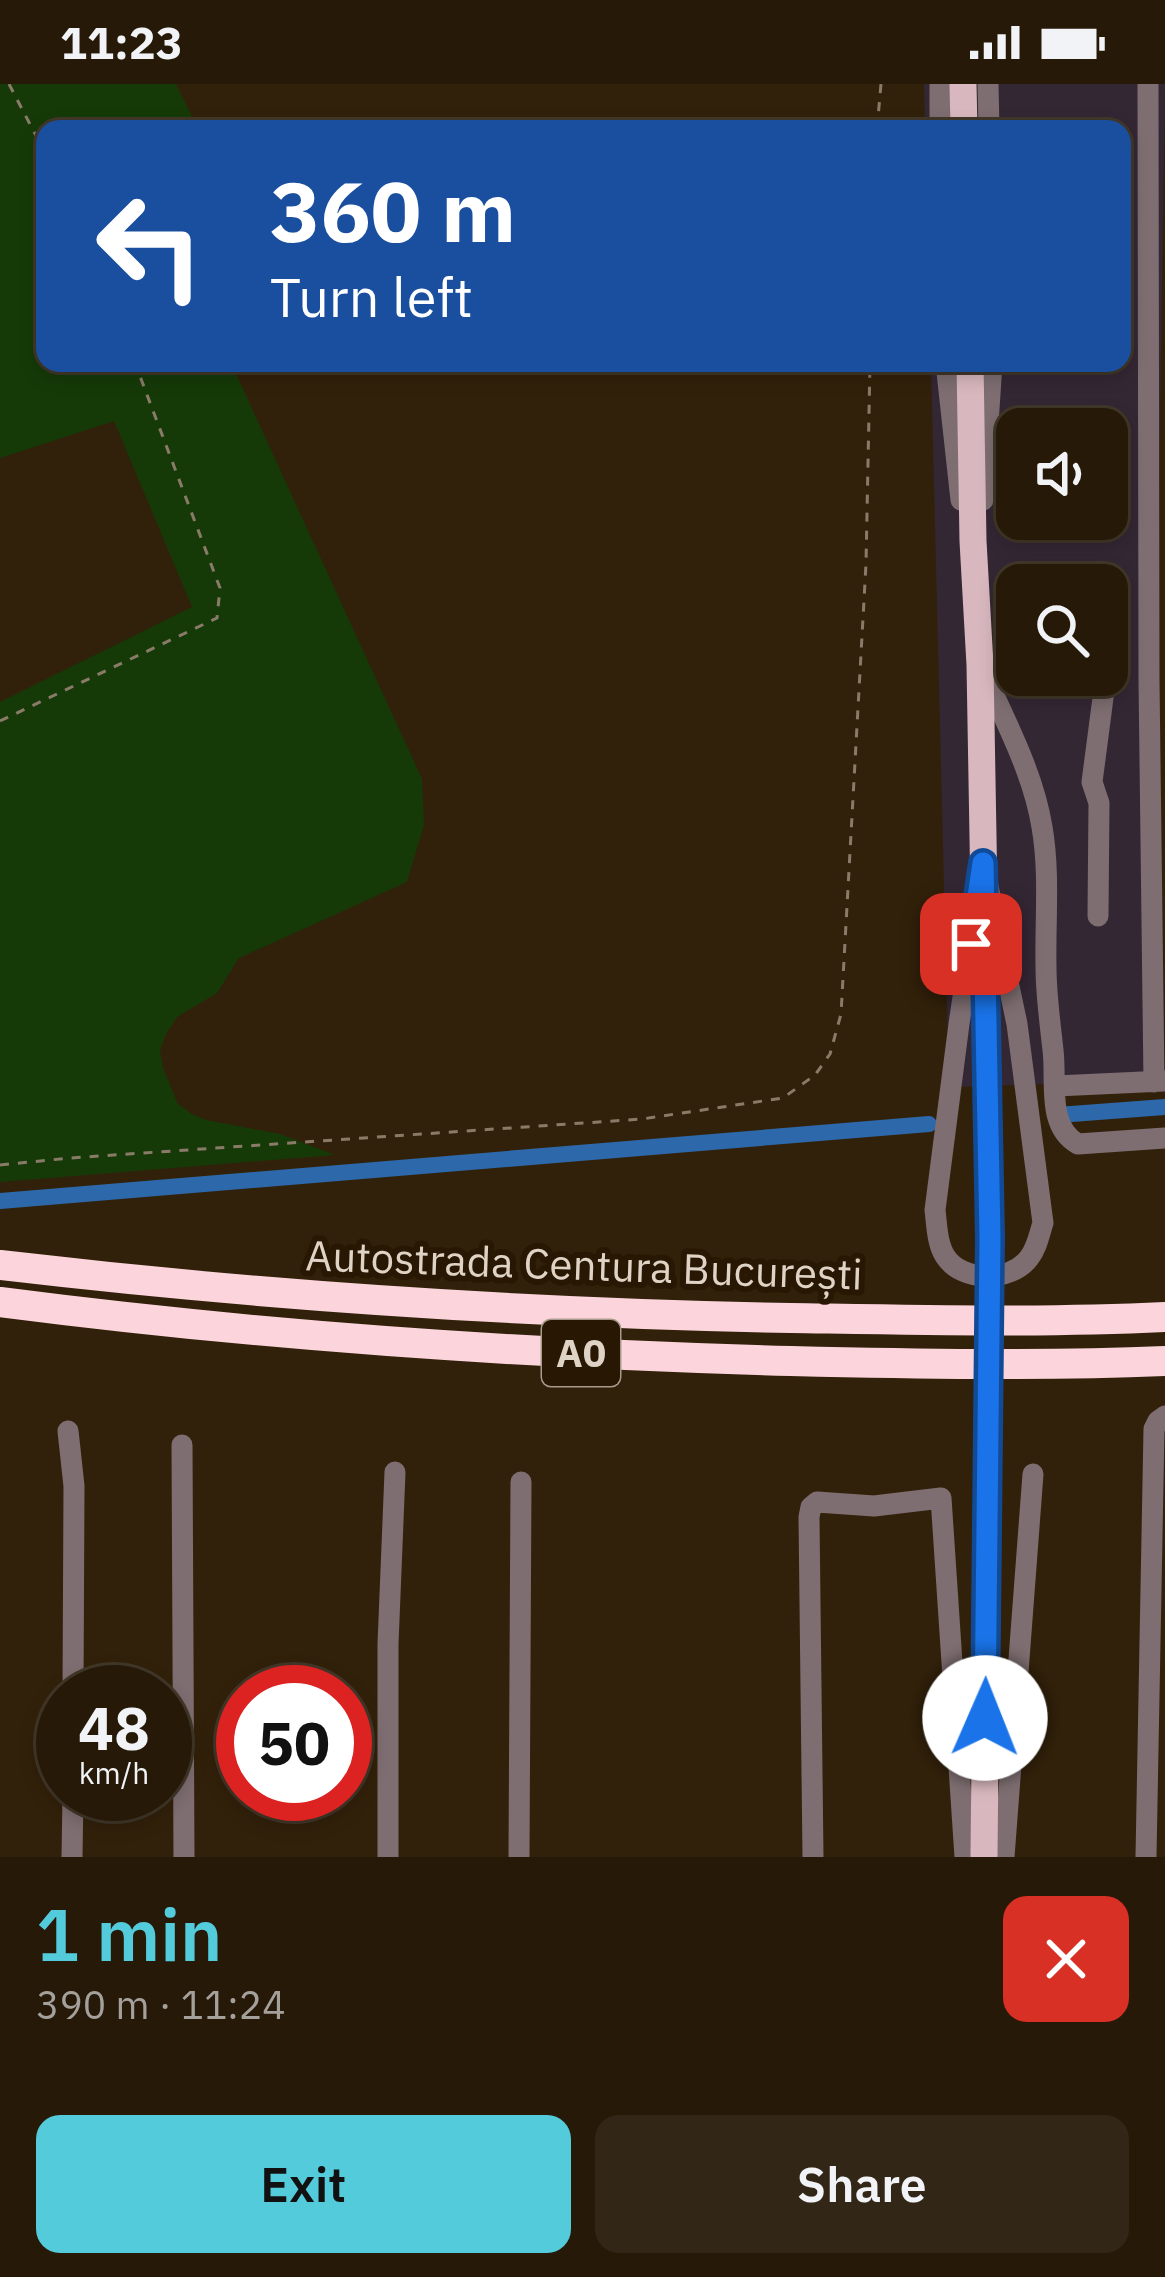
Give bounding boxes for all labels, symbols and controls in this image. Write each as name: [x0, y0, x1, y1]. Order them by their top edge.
text: 11:23: [60, 13, 183, 71]
text: 360 m: [270, 156, 516, 265]
icon: left: [72, 168, 228, 324]
text: Turn left: [270, 262, 473, 332]
map controls: [996, 408, 1128, 696]
button: sound: [996, 408, 1128, 540]
button: search: [996, 564, 1128, 696]
pin: [920, 893, 1022, 995]
icon: arrive: [938, 911, 1004, 977]
street label: Autostrada Centura București: [305, 1227, 863, 1302]
road number: A0: [542, 1320, 620, 1386]
position arrow: [922, 1655, 1048, 1781]
speed limit sign: 50: [216, 1665, 372, 1821]
text: 48: [78, 1688, 150, 1767]
text: km/h: [79, 1753, 149, 1792]
text: 1 min: [36, 1887, 222, 1981]
button: close: [1003, 1896, 1129, 2022]
text: 390 m · 11:24: [36, 1979, 286, 2030]
button: Exit: [36, 2115, 571, 2253]
button: Share: [595, 2115, 1129, 2253]

